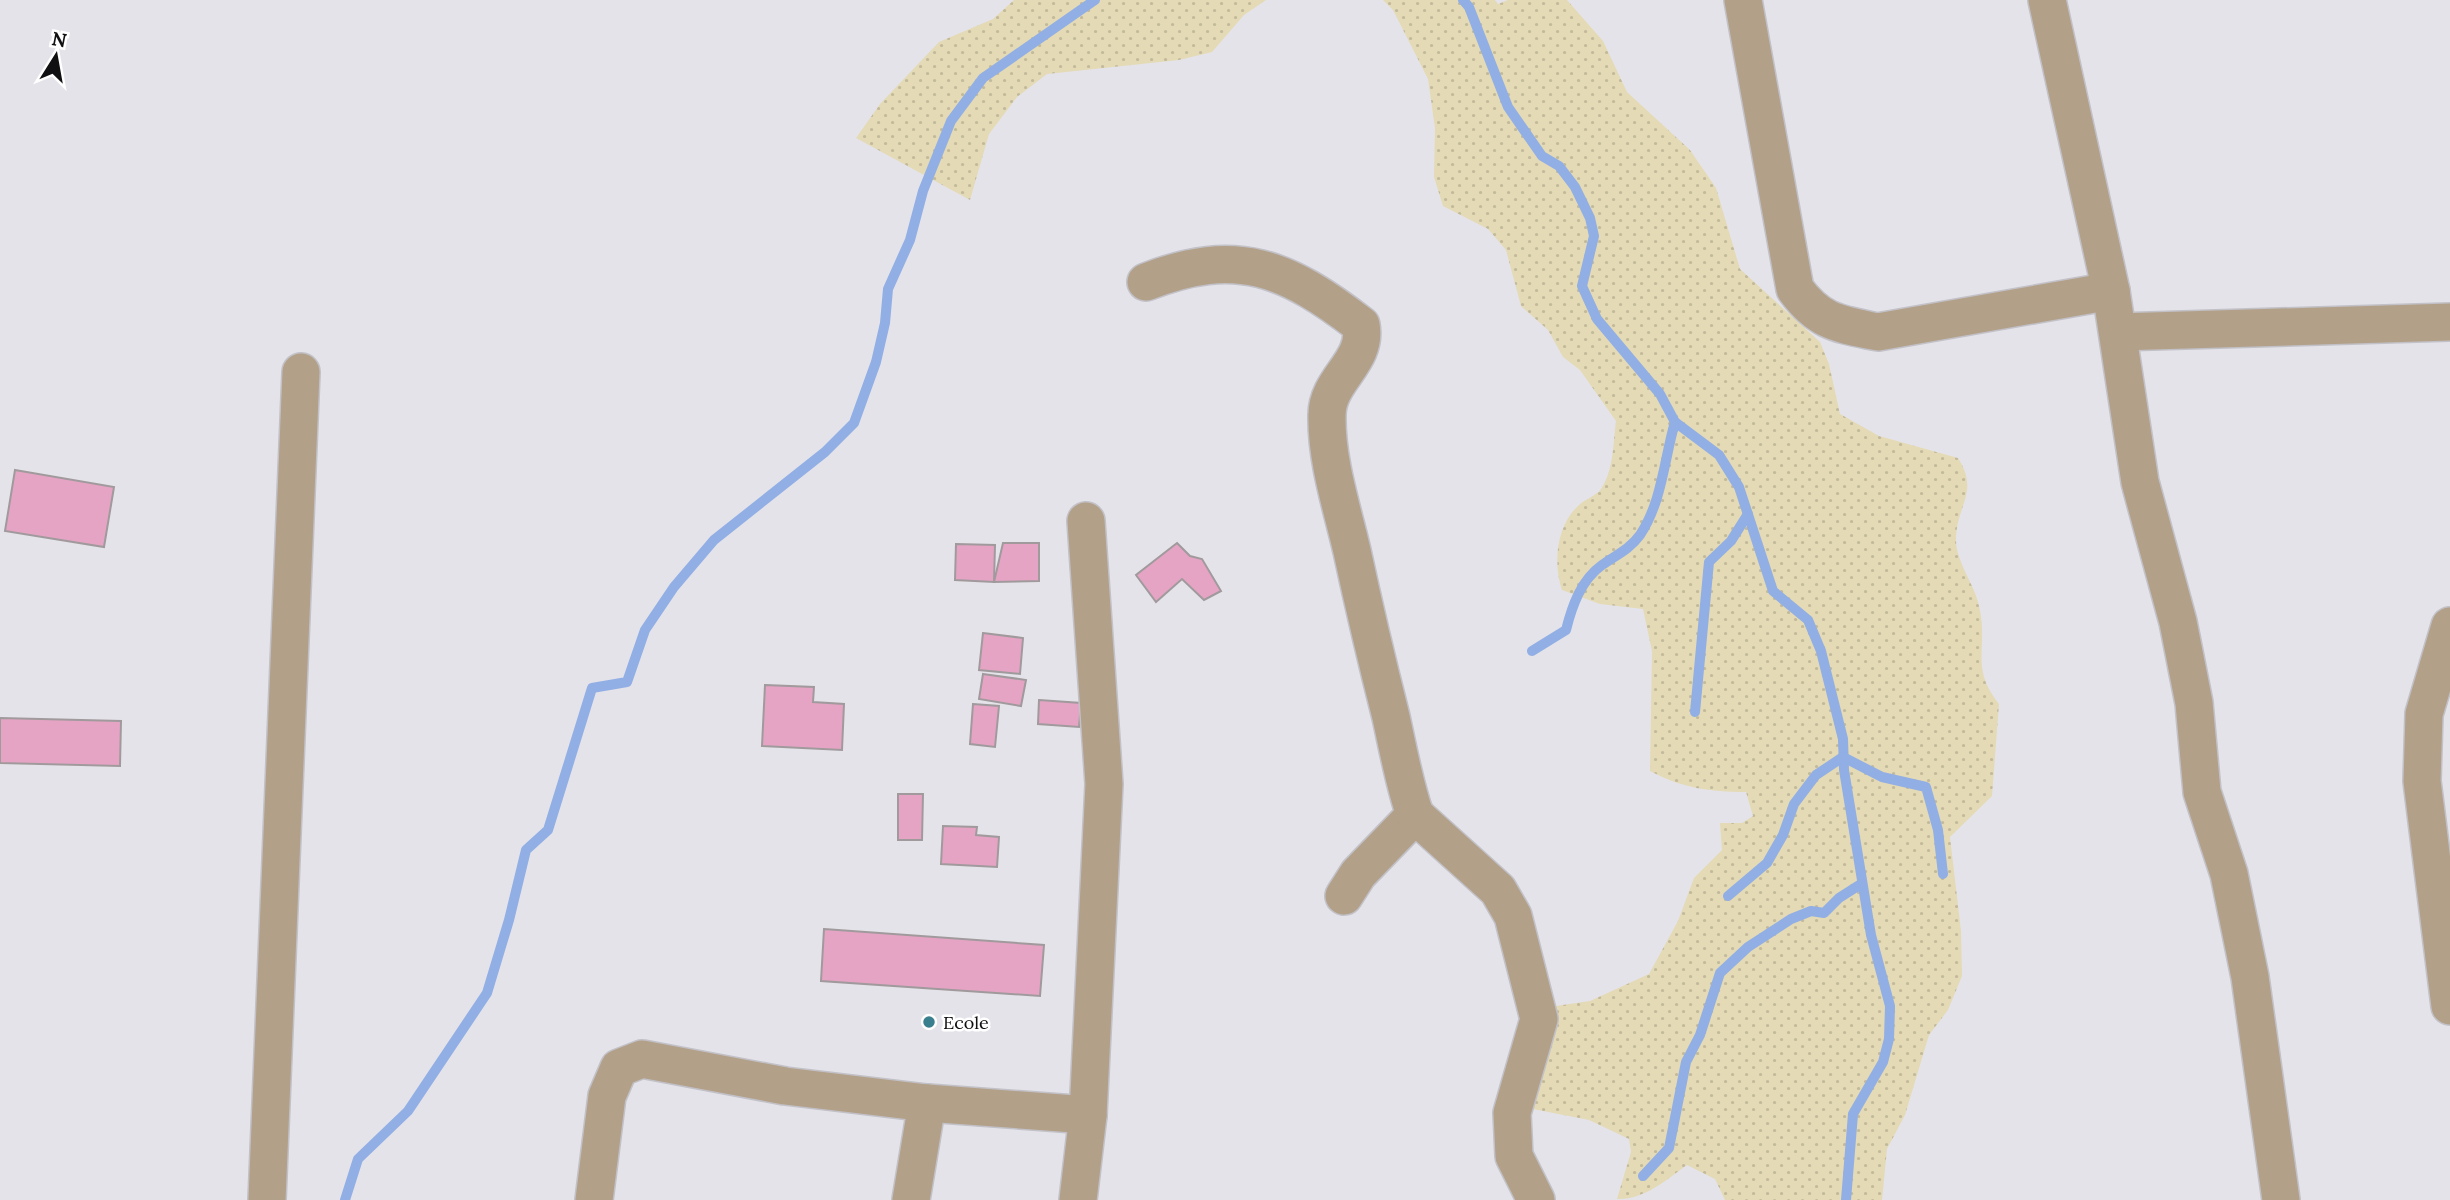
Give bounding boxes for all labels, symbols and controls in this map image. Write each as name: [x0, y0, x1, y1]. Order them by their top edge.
north arrow: [21, 21, 91, 91]
text: N: [50, 26, 69, 53]
place label: Ecole: [943, 1011, 989, 1034]
marker: Ecole: [921, 1014, 937, 1030]

